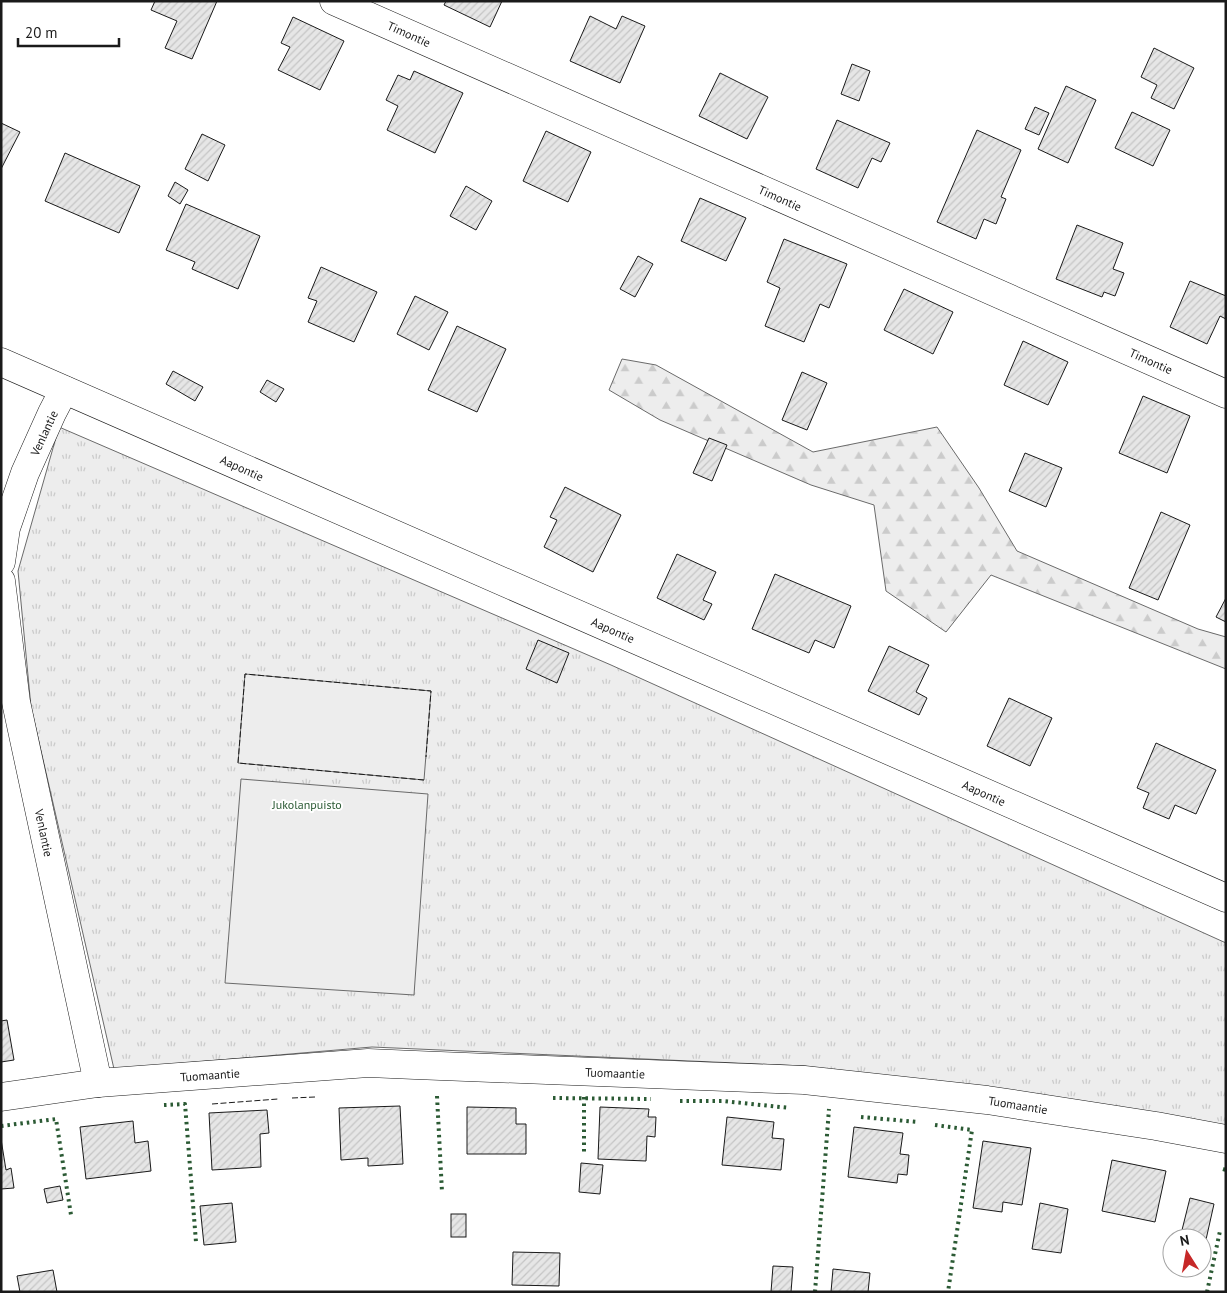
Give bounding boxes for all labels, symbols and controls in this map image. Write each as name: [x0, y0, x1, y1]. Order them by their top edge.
scale bar: [18, 15, 119, 47]
street label: Timontie: [385, 18, 433, 50]
text: 20 m: [25, 23, 58, 42]
street label: Timontie: [756, 182, 804, 214]
street label: Timontie: [1127, 345, 1175, 377]
street label: Venlantie: [27, 408, 61, 459]
street label: Aapontie: [218, 452, 266, 484]
street label: Aapontie: [589, 614, 637, 646]
street label: Aapontie: [960, 777, 1008, 809]
park label: Jukolanpuisto: [271, 797, 342, 812]
street label: Venlantie: [31, 807, 56, 858]
street label: Tuomaantie: [585, 1064, 645, 1082]
street label: Tuomaantie: [180, 1065, 240, 1085]
street label: Tuomaantie: [987, 1093, 1049, 1117]
north arrow: [1162, 1228, 1212, 1278]
text: N: [1178, 1231, 1191, 1250]

